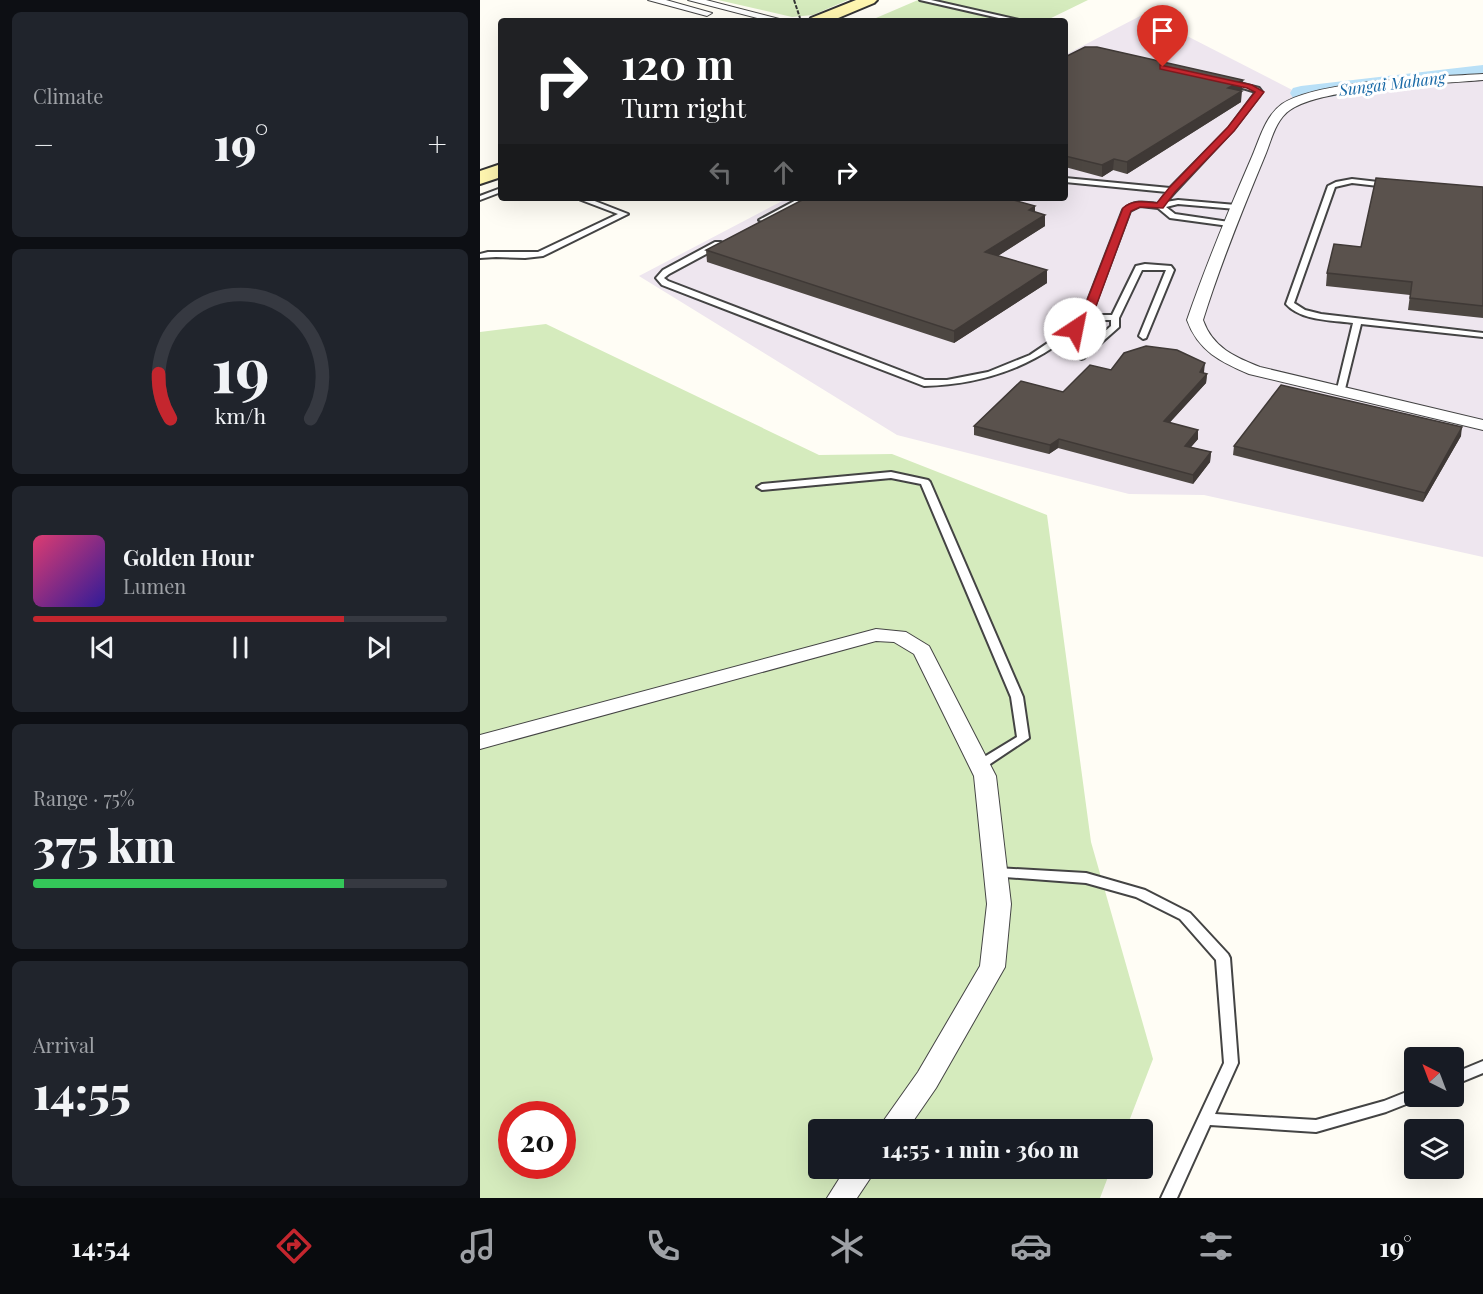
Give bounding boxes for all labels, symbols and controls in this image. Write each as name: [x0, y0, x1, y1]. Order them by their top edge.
pin: [1137, 5, 1188, 67]
icon: arrive: [1146, 14, 1179, 47]
text: 120 m: [621, 35, 734, 91]
icon: right: [522, 42, 600, 120]
water label: Sungai Mahang: [1337, 66, 1448, 100]
text: Climate: [33, 82, 103, 109]
text: Turn right: [621, 89, 746, 125]
text: 19°: [214, 112, 268, 172]
text: −: [33, 121, 54, 165]
text: +: [428, 121, 447, 165]
icon: left: [704, 156, 737, 189]
icon: ahead: [767, 156, 800, 189]
icon: right: [830, 156, 863, 189]
position arrow: [1043, 297, 1107, 361]
text: 19: [211, 325, 269, 409]
text: km/h: [214, 401, 266, 429]
text: Golden Hour: [123, 542, 254, 572]
text: Lumen: [123, 572, 186, 599]
icon: previous: [86, 631, 119, 664]
icon: pause: [224, 631, 257, 664]
icon: next: [362, 631, 395, 664]
text: Range · 75%: [33, 784, 135, 811]
text: 375 km: [33, 814, 175, 874]
text: Arrival: [33, 1031, 95, 1058]
north arrow: [1404, 1047, 1464, 1107]
map controls: [1404, 1047, 1464, 1179]
text: 14:55: [33, 1061, 131, 1121]
speed limit sign: 20: [498, 1101, 576, 1179]
button: layers: [1404, 1119, 1464, 1179]
text: 14:55 · 1 min · 360 m: [882, 1134, 1079, 1164]
icon: directions: [273, 1225, 315, 1267]
icon: music: [457, 1225, 499, 1267]
icon: phone: [642, 1225, 684, 1267]
icon: climate: [826, 1225, 868, 1267]
icon: car: [1010, 1225, 1052, 1267]
icon: filters: [1195, 1225, 1237, 1267]
text: 14:54: [71, 1228, 130, 1264]
text: 19°: [1379, 1228, 1412, 1264]

